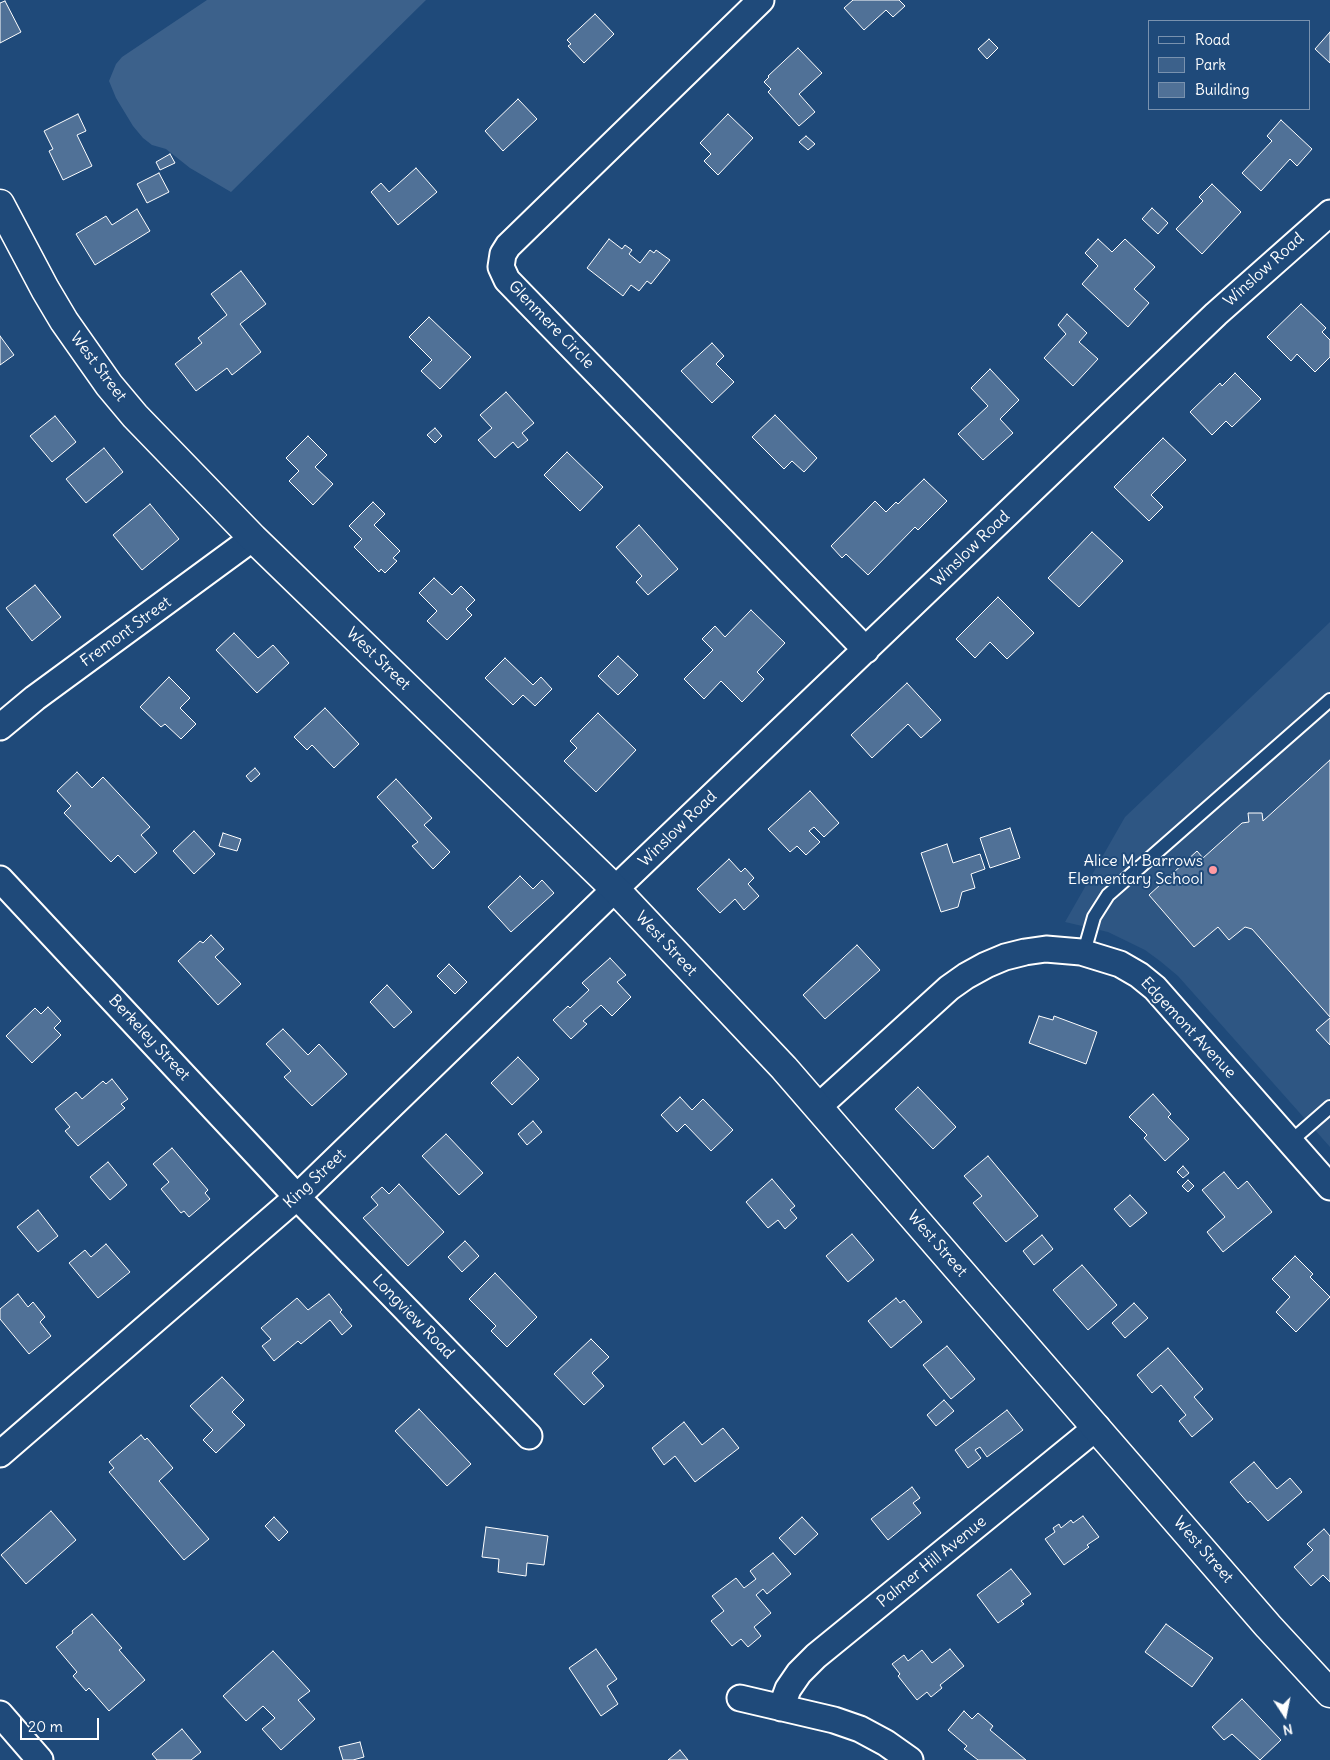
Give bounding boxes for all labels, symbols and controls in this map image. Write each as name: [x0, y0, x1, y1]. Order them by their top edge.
legend: [1148, 20, 1310, 110]
text: Road: [1195, 30, 1230, 49]
text: Park: [1195, 55, 1226, 74]
text: Building: [1195, 80, 1250, 99]
street label: Winslow Road: [1220, 229, 1308, 311]
street label: Glenmere Circle: [504, 277, 598, 373]
street label: West Street: [66, 329, 130, 405]
street label: Winslow Road: [928, 507, 1014, 591]
street label: Fremont Street: [77, 593, 175, 671]
street label: West Street: [342, 624, 414, 694]
street label: Winslow Road: [635, 787, 721, 871]
place label: Alice M. Barrows Elementary School: [1068, 851, 1203, 889]
marker: Alice M. Barrows Elementary School: [1207, 864, 1219, 876]
street label: West Street: [631, 908, 701, 980]
street label: Edgemont Avenue: [1136, 974, 1240, 1082]
street label: Berkeley Street: [104, 991, 194, 1085]
street label: King Street: [280, 1145, 350, 1213]
street label: West Street: [903, 1207, 971, 1281]
street label: Longview Road: [368, 1271, 458, 1363]
street label: Palmer Hill Avenue: [874, 1512, 990, 1612]
street label: West Street: [1169, 1513, 1237, 1587]
north arrow: [1260, 1690, 1310, 1740]
scale bar: [22, 1708, 101, 1740]
text: 20 m: [28, 1717, 63, 1736]
text: N: [1281, 1720, 1294, 1739]

